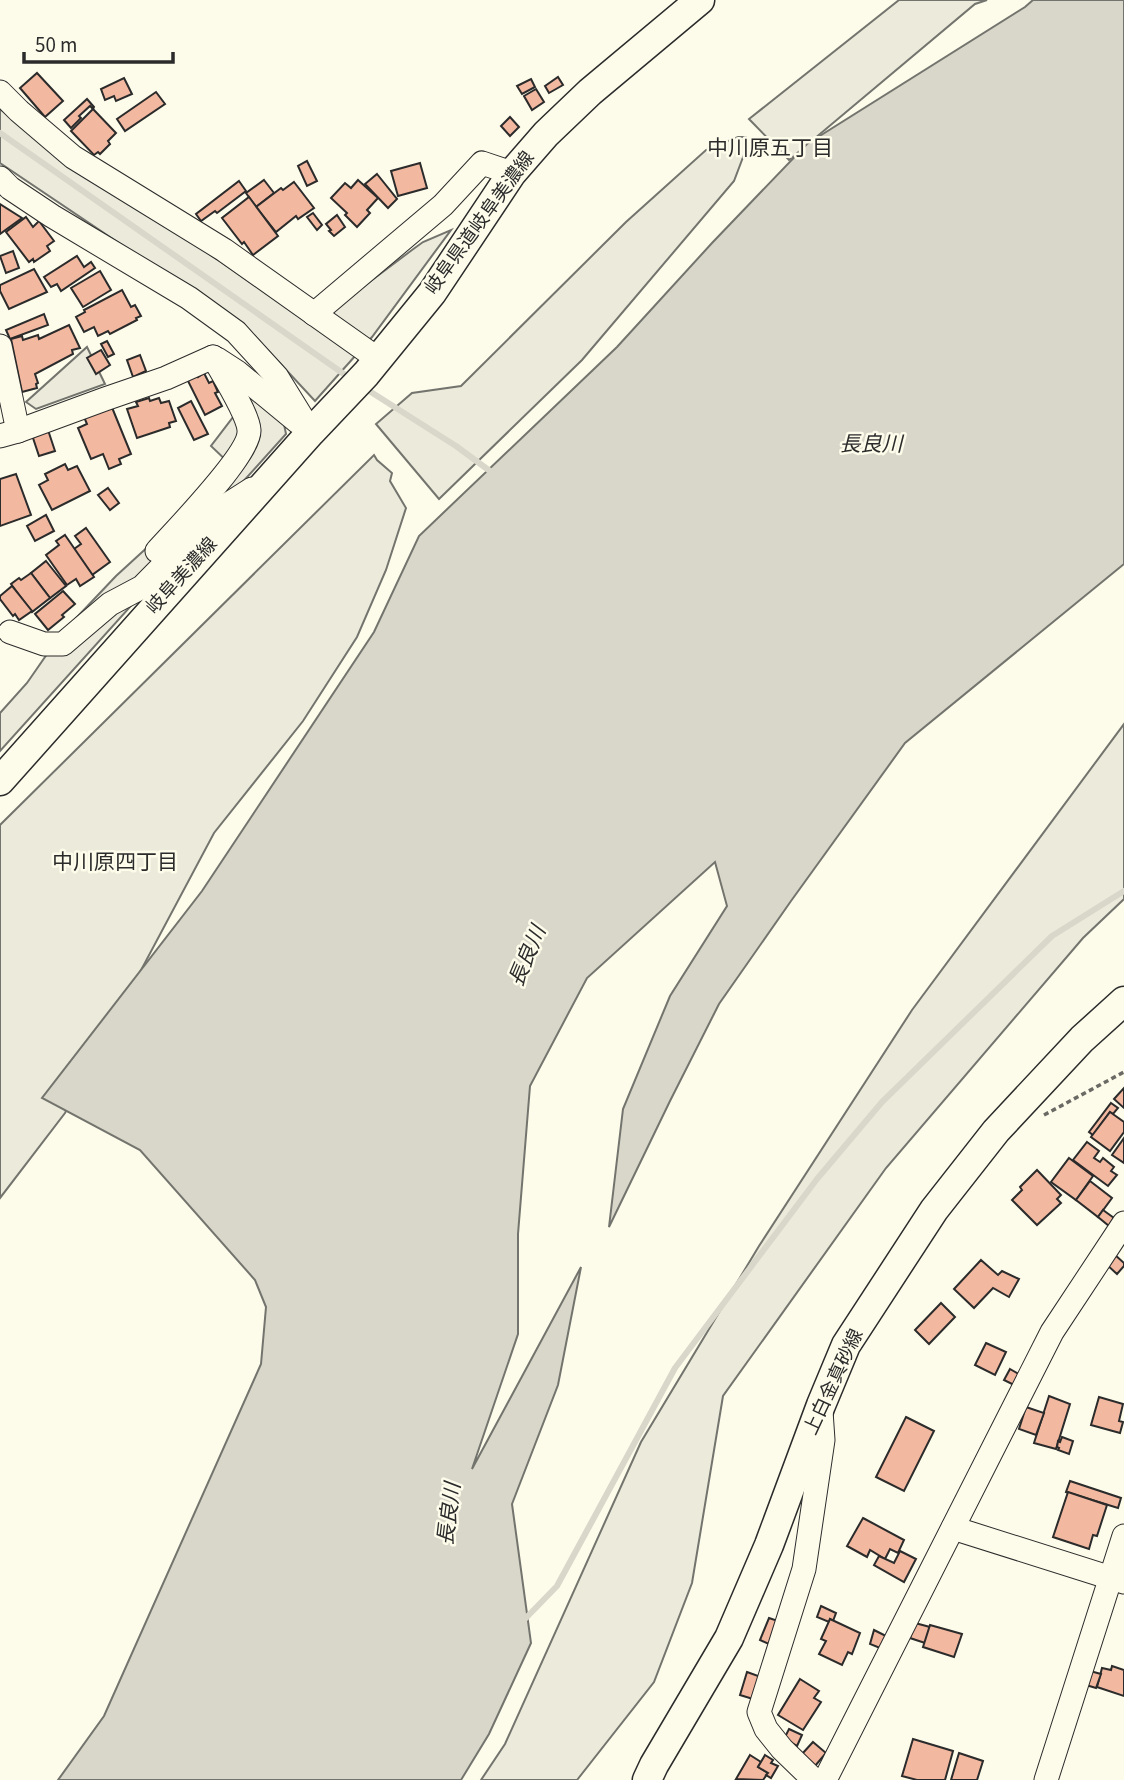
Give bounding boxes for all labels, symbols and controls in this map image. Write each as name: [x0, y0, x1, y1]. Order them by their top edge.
scale bar: [24, 21, 173, 65]
text: 50 m: [35, 30, 77, 60]
district label: 中川原五丁目: [707, 133, 833, 163]
street label: 岐阜県道岐阜美濃線: [419, 146, 541, 300]
water label: 長良川: [840, 429, 904, 459]
street label: 岐阜美濃線: [140, 532, 224, 620]
district label: 中川原四丁目: [52, 847, 178, 877]
water label: 長良川: [501, 919, 554, 991]
street label: 上白金真砂線: [798, 1325, 870, 1439]
water label: 長良川: [430, 1479, 468, 1547]

